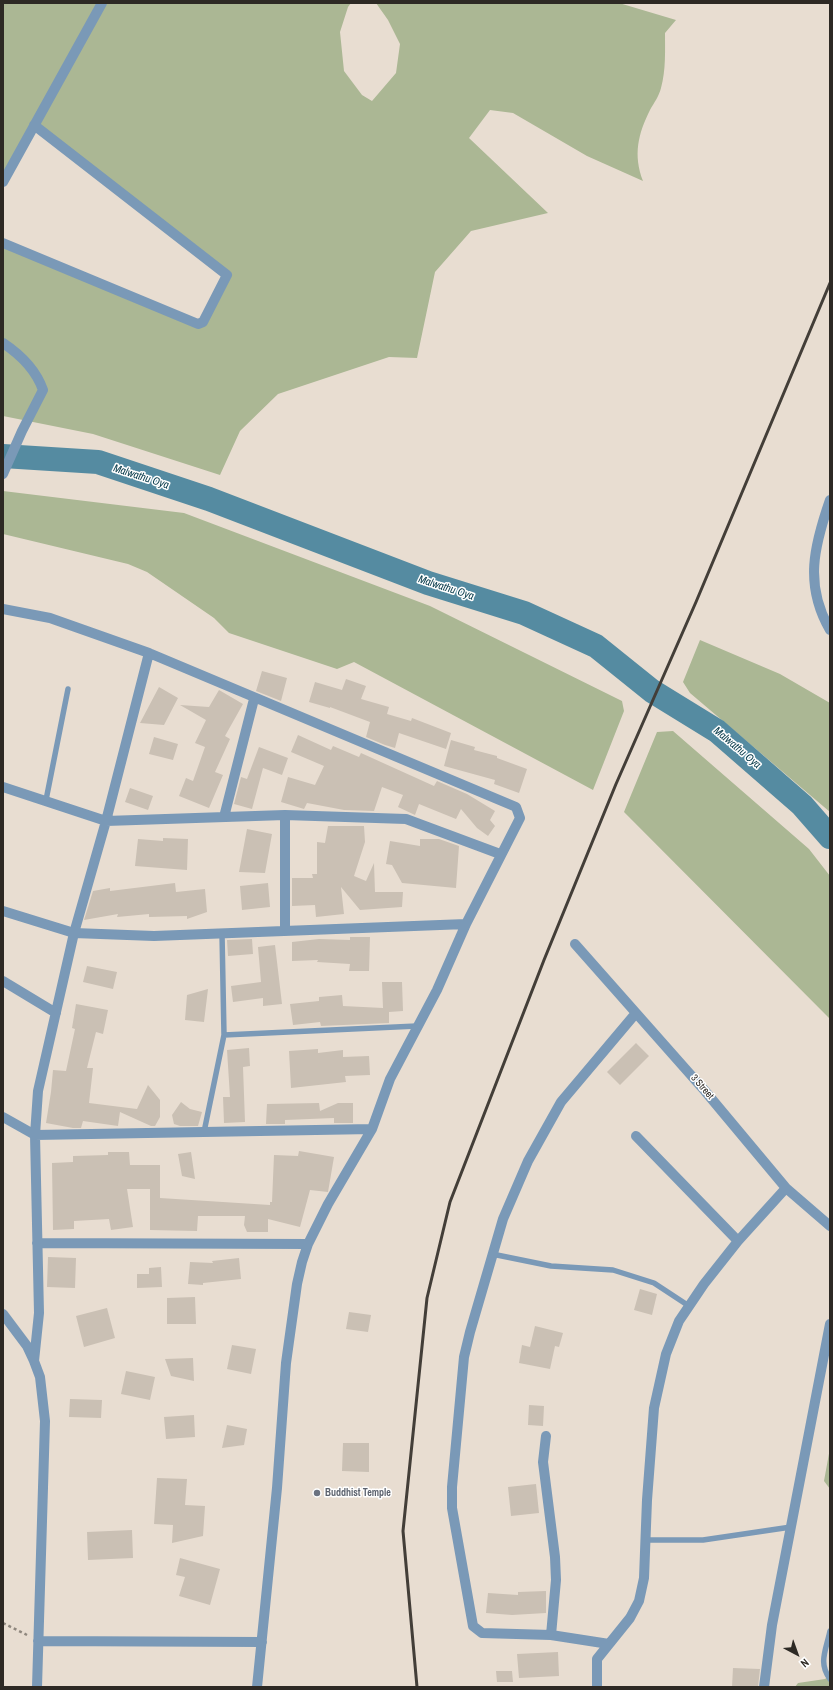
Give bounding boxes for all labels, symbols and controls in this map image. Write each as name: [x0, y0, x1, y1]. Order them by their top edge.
water label: Malwathu Oya: [112, 462, 170, 492]
water label: Malwathu Oya: [417, 573, 475, 603]
water label: Malwathu Oya: [711, 724, 763, 772]
street label: 3 Street: [688, 1072, 716, 1102]
place label: Buddhist Temple: [325, 1487, 391, 1499]
marker: Buddhist Temple: [312, 1488, 322, 1498]
north arrow: [777, 1634, 817, 1674]
text: N: [798, 1656, 812, 1670]

